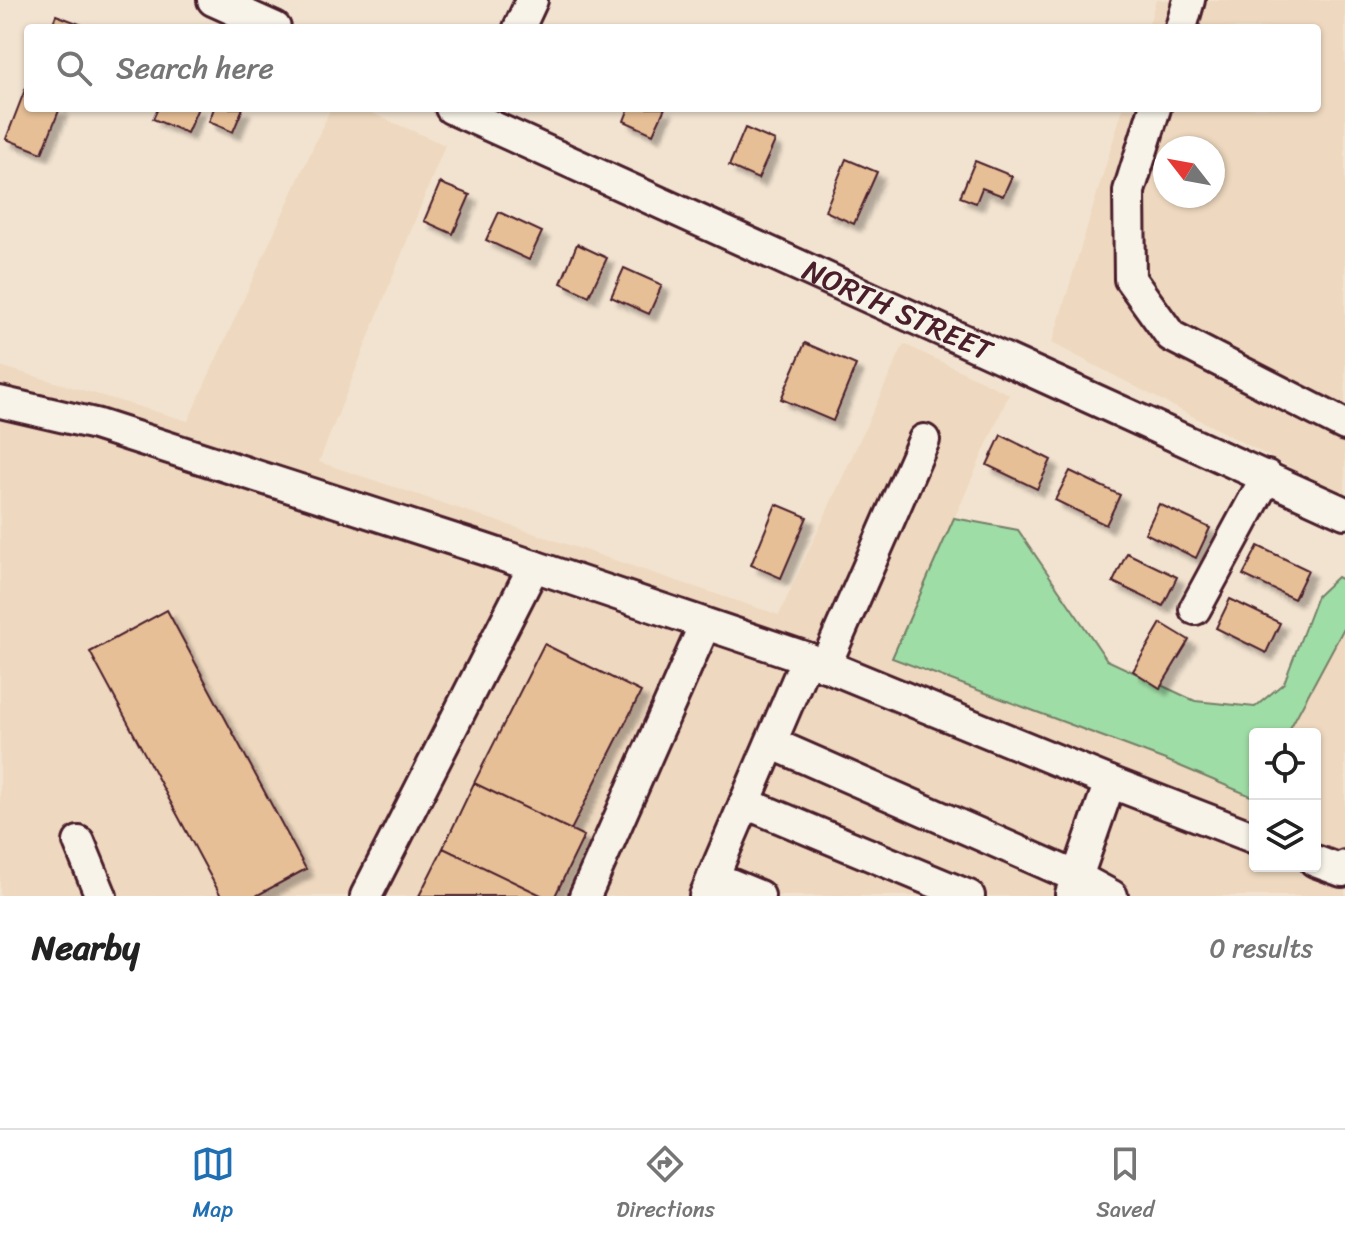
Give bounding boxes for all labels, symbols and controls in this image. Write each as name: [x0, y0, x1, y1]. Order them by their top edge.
search box: [24, 24, 1321, 112]
text: Search here: [116, 41, 274, 95]
icon: search: [52, 46, 96, 90]
north arrow: [1153, 136, 1225, 208]
street label: NORTH STREET: [793, 244, 1003, 378]
map controls: [1249, 728, 1321, 872]
button: locate: [1249, 728, 1321, 800]
button: layers: [1249, 800, 1321, 872]
text: Nearby: [32, 918, 140, 978]
text: 0 results: [1209, 925, 1313, 971]
tab: Map: [191, 1142, 235, 1229]
tab: Directions: [616, 1142, 715, 1229]
tab: Saved: [1096, 1142, 1154, 1229]

